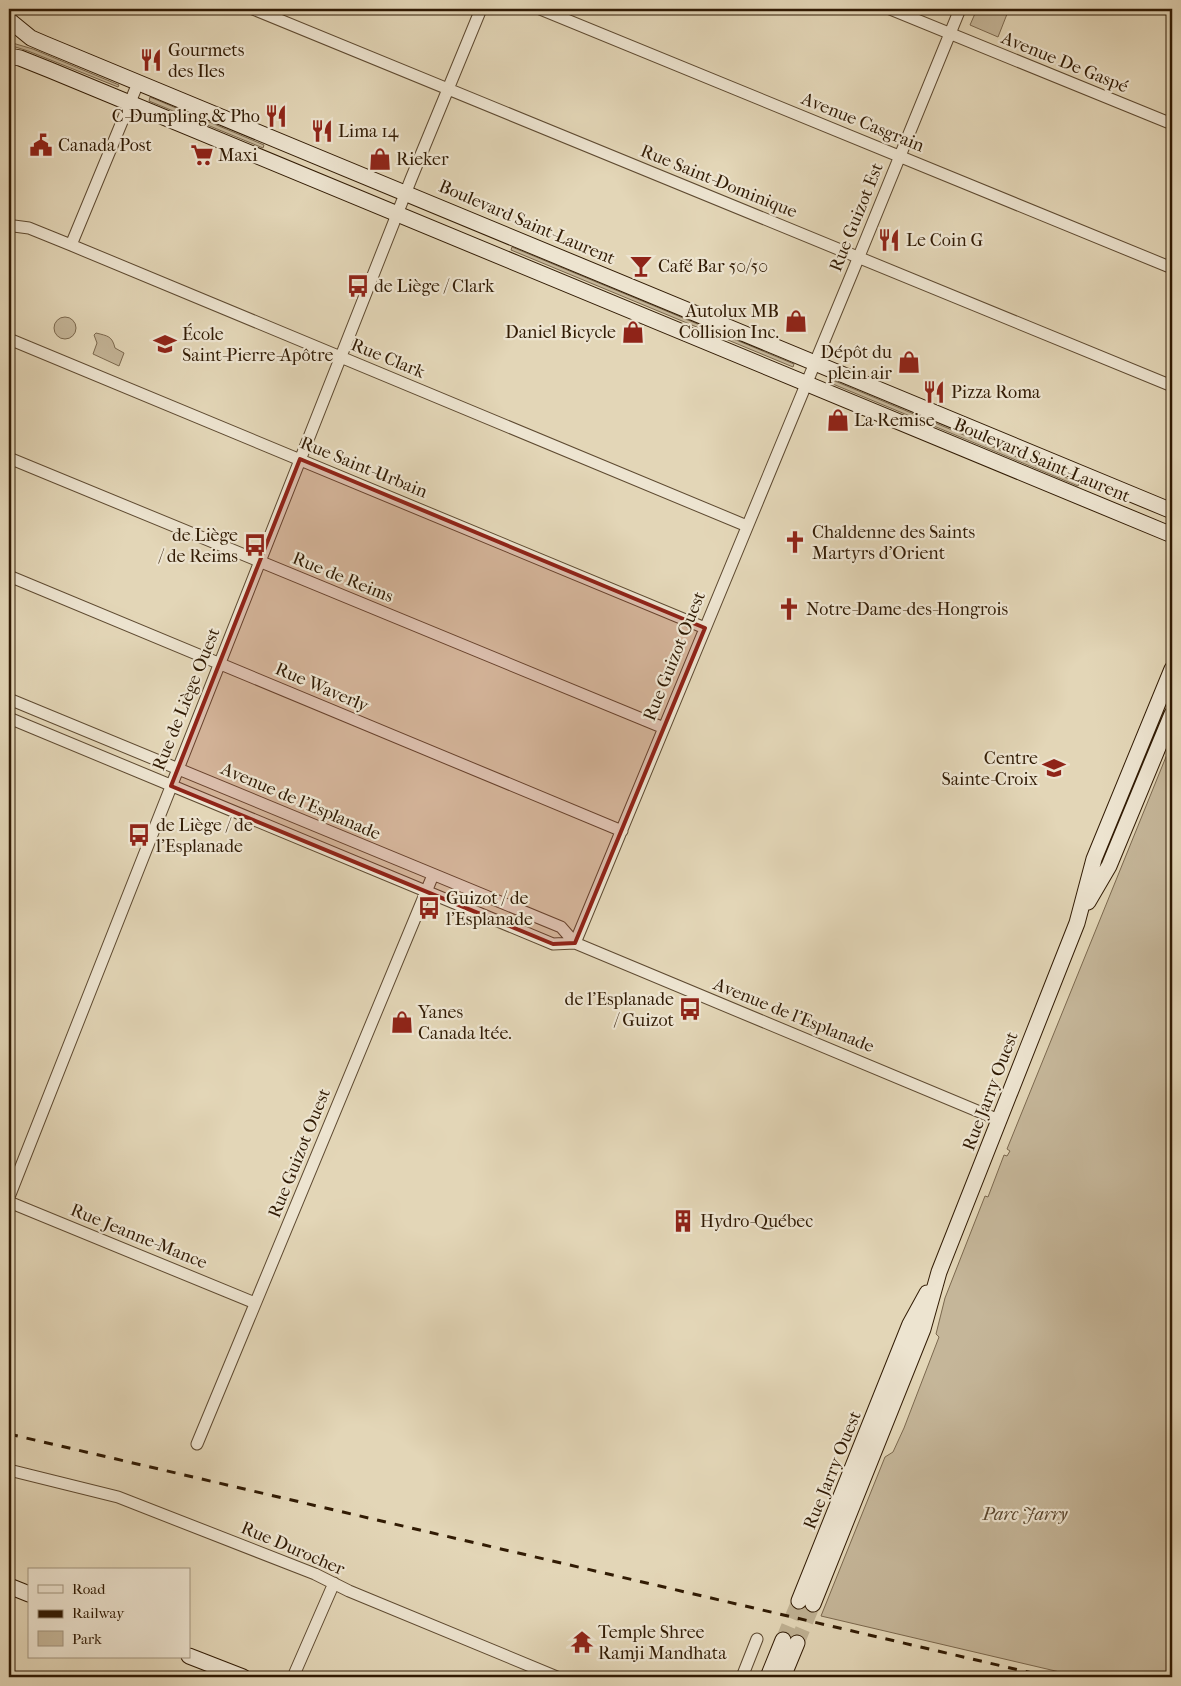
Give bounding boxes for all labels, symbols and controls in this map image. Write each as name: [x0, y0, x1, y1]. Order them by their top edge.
street label: Avenue De Gaspé: [997, 27, 1131, 97]
place label: Gourmets des Iles: [168, 40, 245, 82]
restaurant icon: Gourmets des Iles: [138, 47, 164, 73]
street label: Avenue Casgrain: [797, 88, 928, 157]
restaurant icon: C-Dumpling & Pho: [263, 103, 289, 129]
place label: C-Dumpling & Pho: [112, 106, 260, 127]
restaurant icon: Lima 14: [309, 118, 335, 144]
place label: Lima 14: [338, 121, 399, 142]
public building icon: Canada Post: [28, 132, 54, 158]
place label: Canada Post: [58, 135, 152, 156]
street label: Rue Saint-Dominique: [637, 140, 800, 223]
supermarket icon: Maxi: [189, 142, 215, 168]
place label: Maxi: [218, 145, 258, 166]
shop icon: Rieker: [367, 146, 393, 172]
place label: Rieker: [396, 149, 449, 170]
street label: Rue Guizot Est: [825, 159, 888, 275]
street label: Boulevard Saint-Laurent: [435, 176, 619, 269]
restaurant icon: Le Coin G: [876, 227, 902, 253]
place label: Le Coin G: [906, 230, 983, 251]
bar icon: Café Bar 50/50: [628, 253, 654, 279]
place label: Café Bar 50/50: [658, 256, 768, 277]
bus stop icon: de Liège / Clark: [345, 273, 371, 299]
place label: de Liège / Clark: [374, 276, 495, 297]
place label: Autolux MB Collision Inc.: [679, 301, 779, 343]
shop icon: Autolux MB Collision Inc.: [783, 308, 809, 334]
shop icon: Daniel Bicycle: [620, 319, 646, 345]
place label: Daniel Bicycle: [505, 322, 616, 343]
place label: École Saint-Pierre-Apôtre: [182, 323, 334, 366]
school or university icon: École Saint-Pierre-Apôtre: [152, 331, 178, 357]
street label: Rue Clark: [348, 334, 429, 383]
place label: Dépôt du plein air: [820, 342, 892, 384]
shop icon: Dépôt du plein air: [896, 349, 922, 375]
restaurant icon: Pizza Roma: [921, 379, 947, 405]
place label: Pizza Roma: [951, 382, 1041, 403]
shop icon: La Remise: [825, 407, 851, 433]
place label: La Remise: [854, 410, 935, 431]
street label: Boulevard Saint-Laurent: [950, 414, 1134, 507]
street label: Rue Saint-Urbain: [297, 432, 431, 503]
place label: Chaldenne des Saints Martyrs d'Orient: [812, 522, 976, 564]
place label: de Liège / de Reims: [158, 525, 238, 567]
church icon: Chaldenne des Saints Martyrs d'Orient: [782, 529, 808, 555]
bus stop icon: de Liège / de Reims: [242, 532, 268, 558]
street label: Rue de Reims: [289, 548, 397, 607]
street label: Rue Guizot Ouest: [639, 588, 710, 724]
church icon: Notre-Dame-des-Hongrois: [776, 596, 802, 622]
place label: Notre-Dame-des-Hongrois: [806, 599, 1009, 620]
street label: Rue de Liège Ouest: [148, 624, 225, 774]
street label: Rue Waverly: [272, 658, 373, 717]
place label: Centre Sainte-Croix: [941, 748, 1039, 790]
school or university icon: Centre Sainte-Croix: [1041, 755, 1067, 781]
street label: Avenue de l'Esplanade: [217, 758, 384, 845]
place label: de Liège / de l'Esplanade: [155, 815, 253, 857]
bus stop icon: de Liège / de l'Esplanade: [126, 822, 152, 848]
place label: Guizot / de l'Esplanade: [445, 888, 533, 930]
bus stop icon: Guizot / de l'Esplanade: [416, 895, 442, 921]
street label: Avenue de l'Esplanade: [710, 973, 877, 1057]
place label: de l'Esplanade / Guizot: [565, 989, 675, 1031]
bus stop icon: de l'Esplanade / Guizot: [677, 996, 703, 1022]
place label: Yanes Canada ltée.: [417, 1002, 512, 1044]
shop icon: Yanes Canada ltée.: [389, 1009, 415, 1035]
street label: Rue Jarry Ouest: [958, 1028, 1023, 1153]
street label: Rue Guizot Ouest: [264, 1085, 335, 1221]
street label: Rue Jeanne-Mance: [67, 1199, 210, 1274]
building icon: Hydro-Québec: [670, 1208, 696, 1234]
place label: Hydro-Québec: [700, 1211, 813, 1232]
street label: Rue Jarry Ouest: [799, 1408, 866, 1532]
park label: Parc Jarry: [982, 1504, 1068, 1525]
street label: Rue Durocher: [238, 1517, 348, 1580]
legend: [28, 1568, 190, 1658]
text: Road: [72, 1580, 106, 1598]
text: Railway: [72, 1604, 125, 1622]
place label: Temple Shree Ramji Mandhata: [598, 1622, 727, 1664]
temple icon: Temple Shree Ramji Mandhata: [569, 1629, 595, 1655]
text: Park: [72, 1630, 102, 1648]

